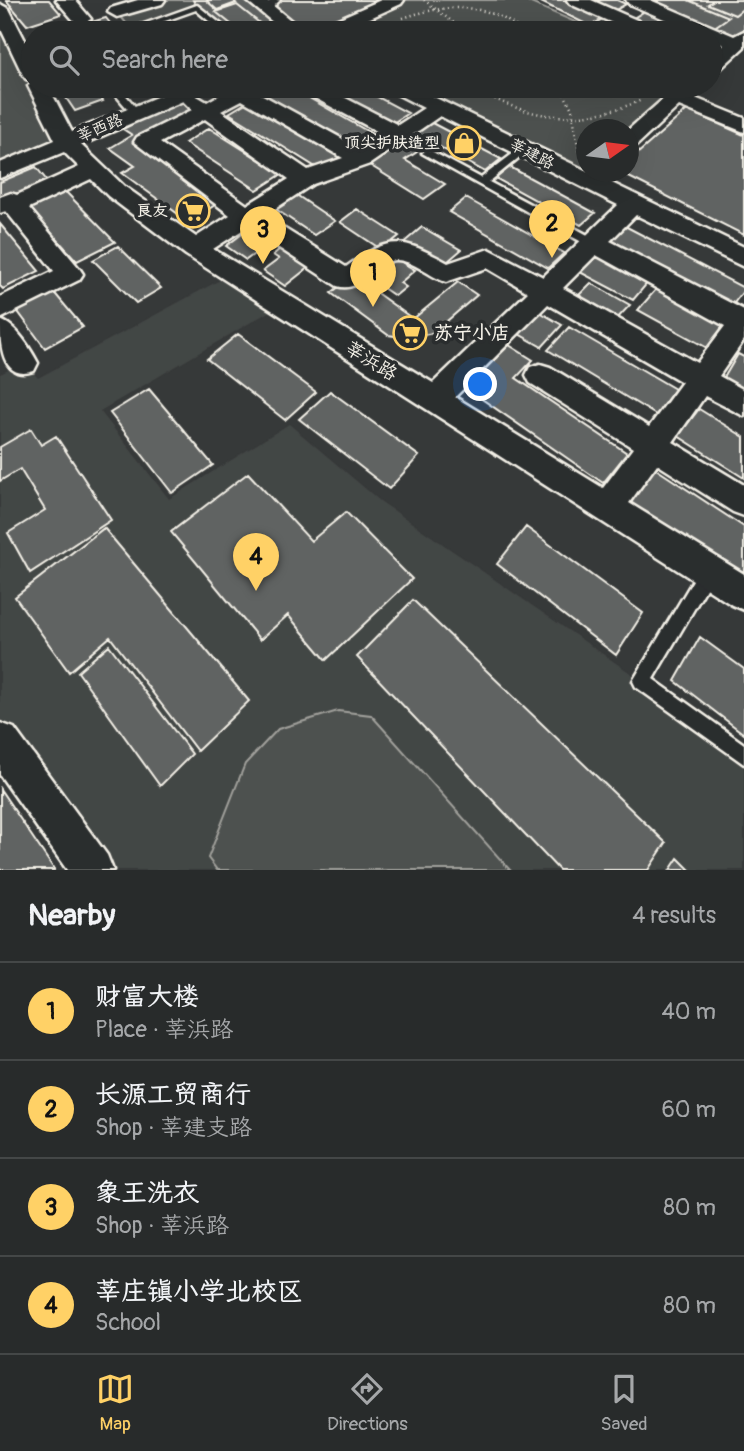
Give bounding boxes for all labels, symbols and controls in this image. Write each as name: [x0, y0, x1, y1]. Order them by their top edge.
search box: [21, 21, 723, 98]
icon: search: [45, 41, 83, 79]
text: Search here: [101, 44, 228, 76]
street label: 莘西路: [74, 109, 126, 147]
north arrow: [576, 119, 639, 182]
shop icon: 顶尖护肤造型: [445, 124, 483, 162]
place label: 顶尖护肤造型: [344, 133, 440, 153]
street label: 莘建路: [506, 134, 558, 174]
supermarket icon: 良友: [174, 192, 212, 230]
pin: 2: [529, 200, 575, 258]
place label: 良友: [136, 201, 168, 221]
pin: 3: [240, 206, 286, 264]
pin: 1: [350, 249, 396, 307]
supermarket icon: 苏宁小店: [391, 314, 429, 352]
place label: 苏宁小店: [434, 321, 510, 345]
street label: 莘浜路: [340, 336, 402, 386]
your location: [463, 367, 497, 401]
pin: 4: [233, 533, 279, 591]
text: Nearby: [28, 897, 115, 934]
text: 4 results: [632, 901, 716, 930]
text: 财富大楼: [95, 981, 199, 1013]
text: 1: [47, 997, 56, 1026]
text: 40 m: [662, 997, 716, 1026]
text: Place · 莘浜路: [95, 1015, 233, 1044]
text: 长源工贸商行: [95, 1079, 251, 1111]
text: 2: [45, 1095, 57, 1124]
text: 60 m: [661, 1095, 716, 1124]
text: Shop · 莘建支路: [95, 1113, 252, 1142]
text: 象王洗衣: [95, 1177, 199, 1209]
text: 3: [45, 1193, 57, 1222]
text: 80 m: [663, 1193, 716, 1222]
text: Shop · 莘浜路: [95, 1211, 229, 1240]
text: 莘庄镇小学北校区: [95, 1276, 303, 1308]
text: 4: [44, 1291, 58, 1320]
text: 80 m: [663, 1291, 716, 1320]
text: School: [95, 1308, 161, 1337]
tab: Map: [96, 1370, 134, 1436]
tab: Directions: [327, 1370, 408, 1436]
tab: Saved: [600, 1370, 648, 1436]

